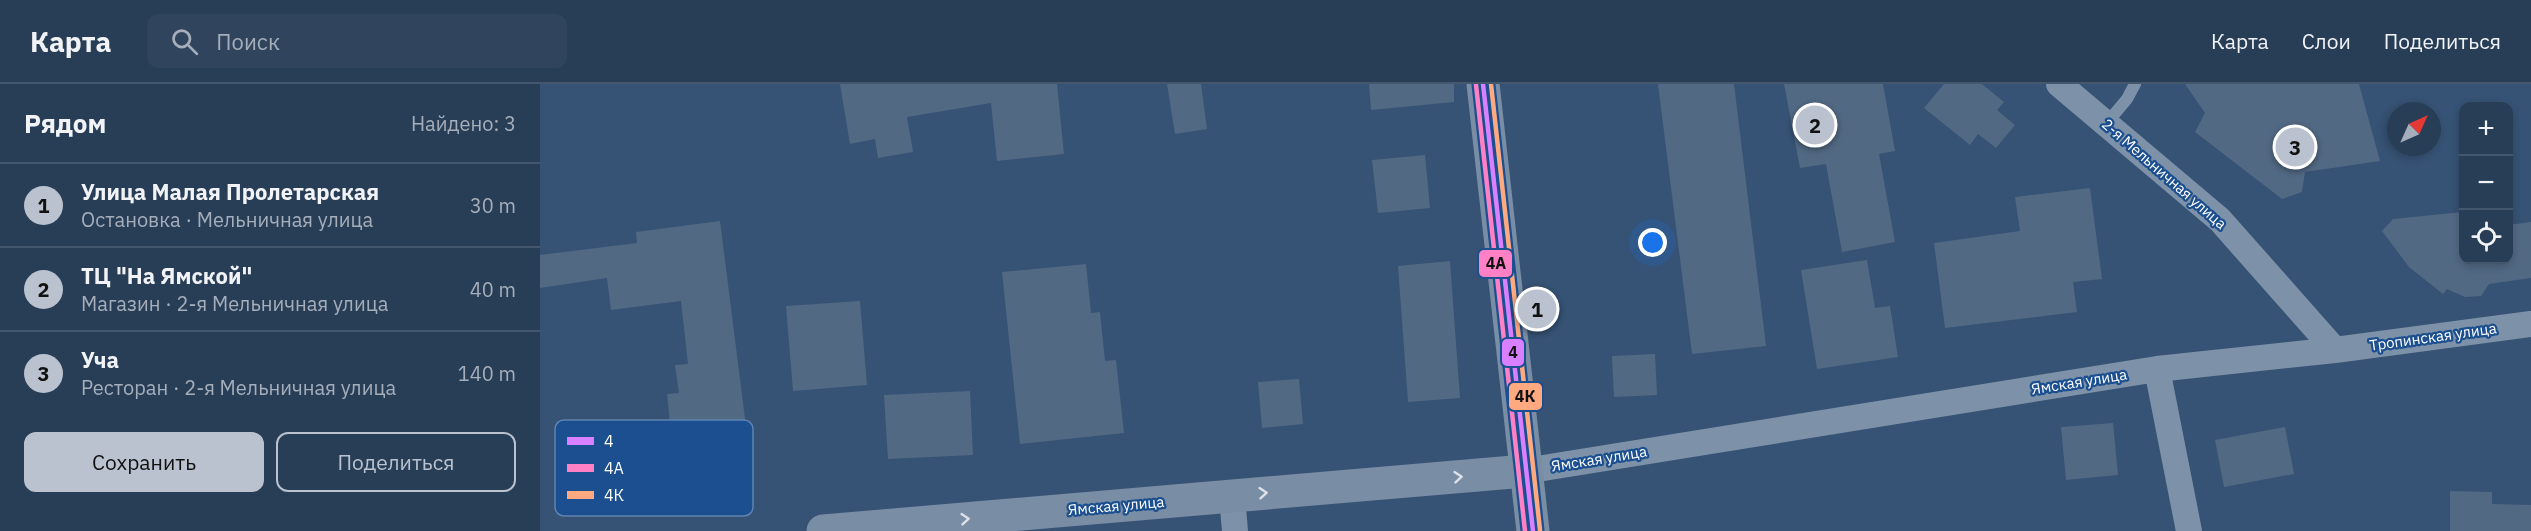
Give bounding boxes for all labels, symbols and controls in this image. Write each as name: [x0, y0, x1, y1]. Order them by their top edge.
search box: [147, 14, 567, 68]
text: Карта: [30, 23, 111, 60]
icon: search: [168, 25, 201, 58]
text: Поиск: [216, 27, 280, 56]
text: Карта: [2211, 27, 2269, 55]
text: Слои: [2302, 27, 2351, 55]
text: Поделиться: [2384, 27, 2501, 55]
pin: 2: [1796, 102, 1834, 147]
north arrow: [2387, 102, 2441, 156]
map controls: [2459, 102, 2513, 264]
button: +: [2459, 102, 2513, 156]
text: Рядом: [24, 106, 106, 140]
text: Найдено: 3: [411, 110, 516, 137]
street label: 2-я Мельничная улица: [2098, 114, 2231, 233]
pin: 3: [2276, 124, 2314, 170]
button: −: [2459, 156, 2513, 210]
text: Улица Малая Пролетарская: [81, 177, 379, 206]
text: 1: [38, 192, 50, 219]
text: 30 m: [470, 192, 516, 219]
text: Остановка · Мельничная улица: [81, 206, 373, 233]
button: locate: [2459, 210, 2513, 264]
your location: [1638, 228, 1667, 257]
line badge: 4А: [1478, 249, 1513, 278]
text: 4А: [1486, 253, 1506, 273]
text: ТЦ "На Ямской": [81, 261, 252, 290]
text: 2: [38, 276, 50, 303]
text: 40 m: [470, 276, 516, 303]
pin: 1: [1518, 286, 1556, 332]
text: Магазин · 2-я Мельничная улица: [81, 290, 388, 317]
street label: Тропинская улица: [2368, 318, 2498, 355]
line badge: 4: [1501, 338, 1525, 367]
text: 4: [1508, 342, 1518, 362]
text: Уча: [81, 345, 119, 374]
text: 3: [38, 360, 50, 387]
text: 140 m: [458, 360, 516, 387]
street label: Ямская улица: [2030, 365, 2128, 398]
text: Ресторан · 2-я Мельничная улица: [81, 374, 396, 401]
line badge: 4К: [1508, 382, 1543, 411]
text: 4К: [1515, 386, 1535, 406]
legend: [555, 420, 753, 516]
text: 4: [604, 431, 614, 451]
button: Сохранить: [24, 432, 264, 492]
button: Поделиться: [276, 432, 516, 492]
street label: Ямская улица: [1550, 442, 1648, 475]
text: 4А: [604, 458, 624, 478]
one-way arrow: [1453, 471, 1462, 484]
text: 4К: [604, 485, 624, 505]
one-way arrow: [1259, 487, 1268, 500]
street label: Ямская улица: [1067, 492, 1165, 519]
one-way arrow: [960, 513, 969, 526]

